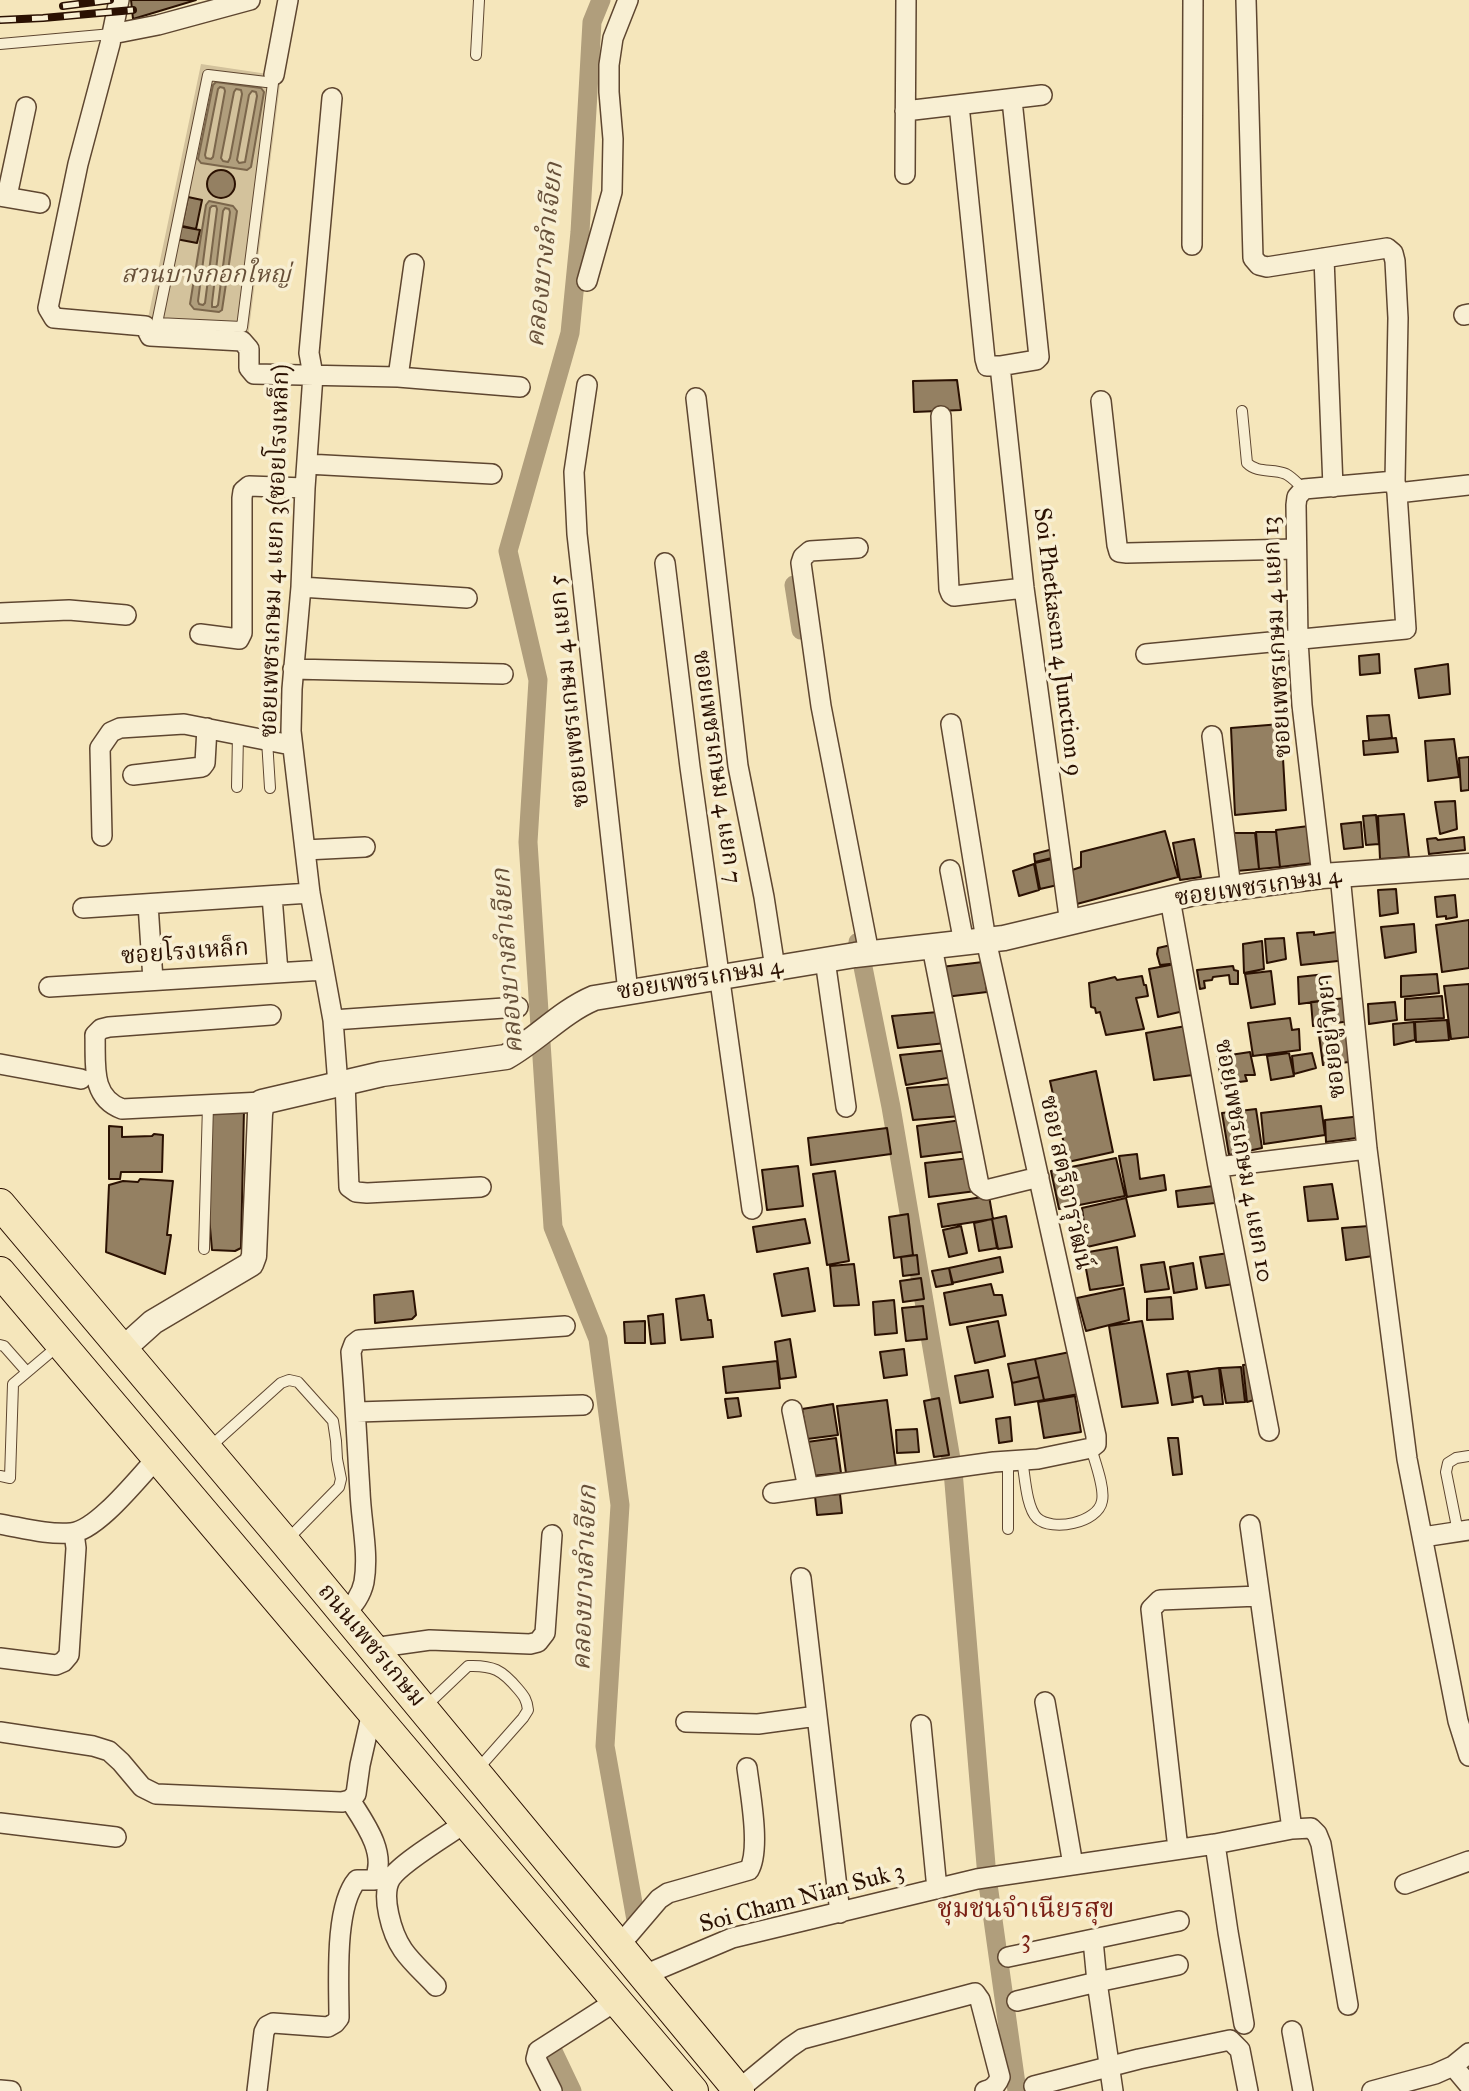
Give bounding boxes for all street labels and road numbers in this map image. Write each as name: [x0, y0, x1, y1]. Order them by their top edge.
street label: ซอยเพชรเกษม 4 แยก 3(ซอยโรงเหล็ก): [255, 364, 297, 738]
street label: Soi Phetkasem 4 Junction 9: [1026, 506, 1088, 778]
street label: ซอยเพชรเกษม 4 แยก 13: [1257, 515, 1299, 759]
street label: ซอยเพชรเกษม 4 แยก 5: [543, 573, 597, 809]
street label: ซอยเพชรเกษม 4 แยก 7: [685, 648, 747, 886]
street label: ซอยเพชรเกษม 4: [1173, 862, 1343, 914]
street label: ซอยโรงเหล็ก: [120, 934, 250, 972]
street label: ซอยเพชรเกษม 4: [615, 953, 785, 1007]
street label: ซอยอยู่วิทยา: [1311, 972, 1353, 1100]
street label: ซอยเพชรเกษม 4 แยก 10: [1207, 1037, 1279, 1285]
street label: ซอย สตรีจารุวัฒน์: [1032, 1093, 1098, 1273]
street label: ถนนเพชรเกษม: [311, 1578, 431, 1714]
street label: Soi Cham Nian Suk 3: [697, 1858, 907, 1940]

